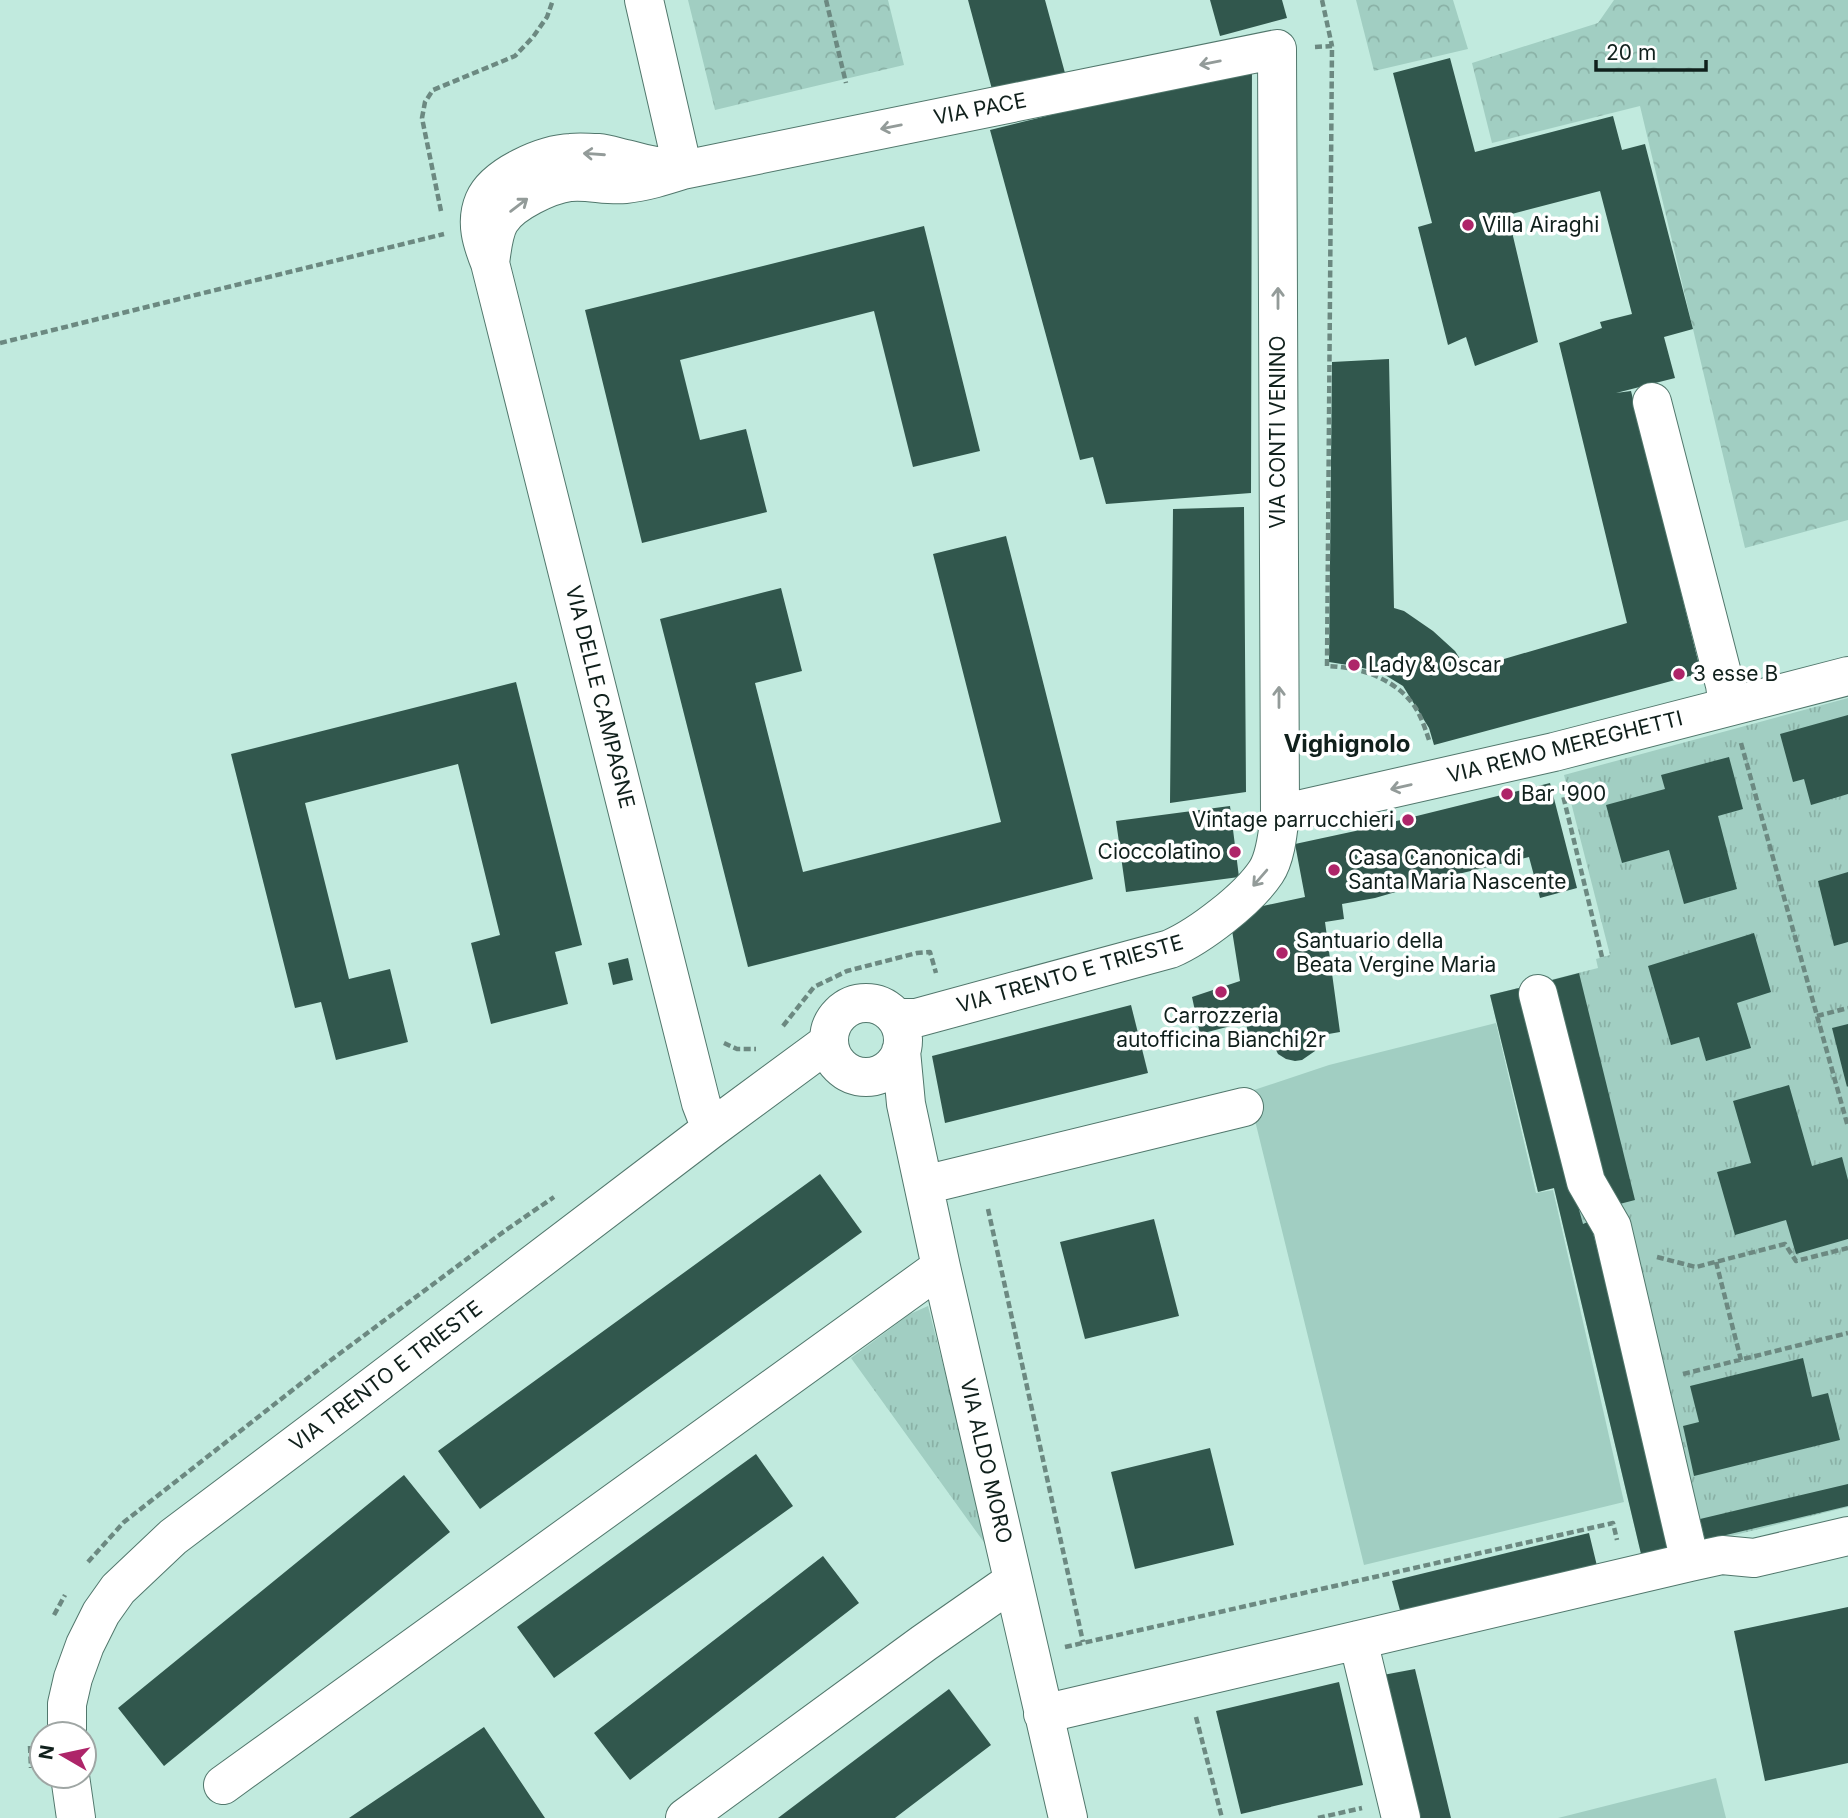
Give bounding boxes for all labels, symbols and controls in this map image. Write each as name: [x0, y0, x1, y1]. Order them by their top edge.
scale bar: [1596, 28, 1706, 72]
text: 20 m: [1606, 40, 1656, 65]
one-way arrow: [1199, 56, 1222, 70]
street label: VIA PACE: [931, 87, 1028, 130]
one-way arrow: [880, 121, 903, 135]
one-way arrow: [583, 147, 606, 160]
one-way arrow: [509, 198, 528, 213]
place label: Villa Airaghi: [1482, 212, 1599, 237]
marker: Villa Airaghi: [1460, 217, 1476, 233]
one-way arrow: [1271, 287, 1285, 310]
street label: VIA CONTI VENINO: [1265, 335, 1290, 529]
street label: VIA DELLE CAMPAGNE: [561, 583, 640, 811]
place label: Lady & Oscar: [1368, 652, 1501, 677]
marker: Lady & Oscar: [1346, 657, 1362, 673]
place label: 3 esse B: [1693, 661, 1778, 686]
marker: 3 esse B: [1671, 666, 1687, 682]
one-way arrow: [1272, 686, 1286, 709]
street label: VIA REMO MEREGHETTI: [1444, 705, 1685, 788]
district label: Vighignolo: [1283, 729, 1411, 758]
one-way arrow: [1390, 780, 1413, 794]
place label: Bar '900: [1521, 781, 1606, 806]
marker: Bar '900: [1499, 786, 1515, 802]
place label: Vintage parrucchieri: [1192, 807, 1394, 832]
marker: Vintage parrucchieri: [1400, 812, 1416, 828]
place label: Cioccolatino: [1098, 839, 1221, 864]
marker: Cioccolatino: [1227, 844, 1243, 860]
place label: Casa Canonica di Santa Maria Nascente: [1348, 845, 1566, 894]
marker: Casa Canonica di Santa Maria Nascente: [1326, 862, 1342, 878]
one-way arrow: [1252, 869, 1268, 887]
place label: Santuario della Beata Vergine Maria: [1296, 928, 1496, 977]
street label: VIA TRENTO E TRIESTE: [954, 929, 1186, 1018]
marker: Santuario della Beata Vergine Maria: [1274, 945, 1290, 961]
marker: Carrozzeria autofficina Bianchi 2r: [1213, 984, 1229, 1000]
place label: Carrozzeria autofficina Bianchi 2r: [1116, 1003, 1326, 1052]
street label: VIA TRENTO E TRIESTE: [285, 1295, 487, 1456]
street label: VIA ALDO MORO: [955, 1376, 1018, 1546]
north arrow: [28, 1720, 98, 1790]
text: N: [34, 1743, 59, 1761]

